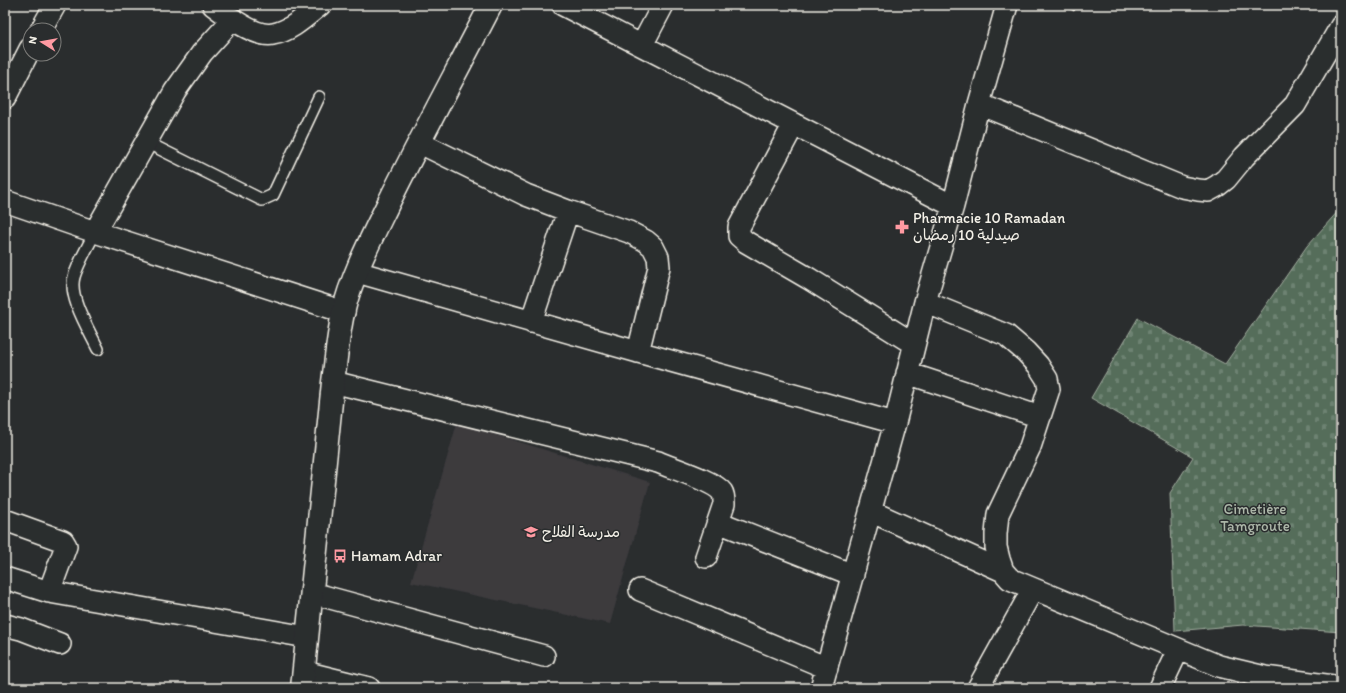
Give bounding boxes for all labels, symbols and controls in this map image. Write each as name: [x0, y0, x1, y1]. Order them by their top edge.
north arrow: [22, 22, 62, 62]
text: N: [26, 35, 40, 45]
place label: Pharmacie 10 Ramadan صيدلية 10 رمضان: [913, 209, 1066, 244]
pharmacy icon: Pharmacie 10 Ramadan صيدلية 10 رمضان: [894, 219, 910, 235]
park label: Cimetière Tamgroute: [1220, 500, 1290, 535]
place label: مدرسة الفلاح: [542, 523, 620, 542]
school or university icon: مدرسة الفلاح: [523, 524, 539, 540]
place label: Hamam Adrar: [351, 547, 442, 565]
bus stop icon: Hamam Adrar: [332, 548, 348, 564]

